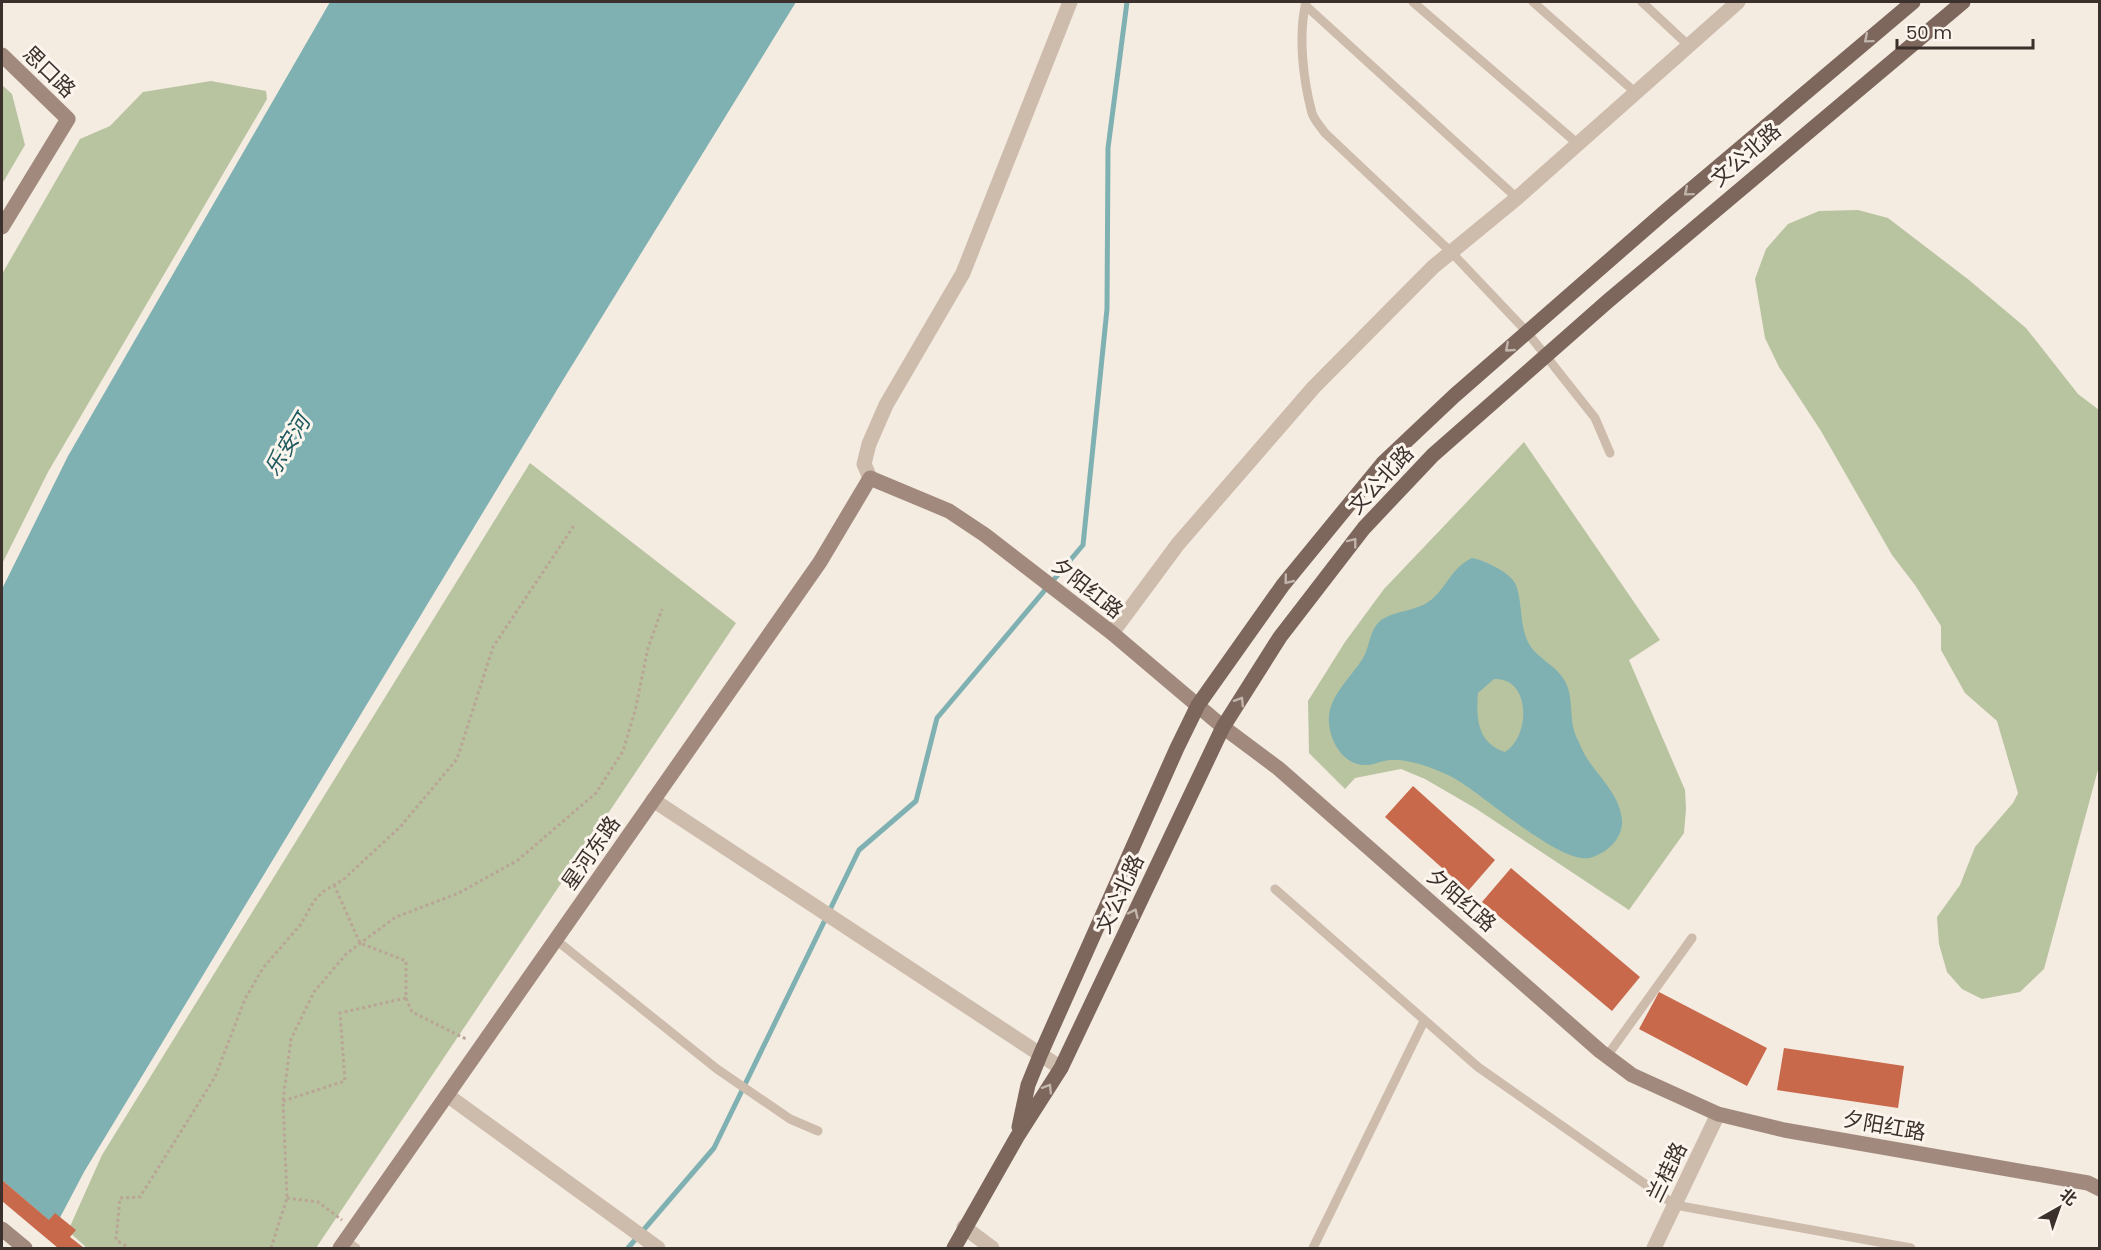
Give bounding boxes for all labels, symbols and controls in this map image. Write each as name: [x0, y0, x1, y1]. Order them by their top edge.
scale bar: [1897, 12, 2034, 50]
text: 50 m: [1906, 20, 1952, 45]
one-way arrow: [1864, 32, 1875, 43]
street label: 思口路: [17, 39, 82, 104]
street label: 文公北路: [1704, 116, 1787, 193]
one-way arrow: [1683, 185, 1694, 196]
one-way arrow: [1505, 341, 1516, 352]
water label: 乐安河: [257, 406, 320, 482]
street label: 文公北路: [1341, 439, 1420, 520]
one-way arrow: [1345, 538, 1356, 549]
street label: 夕阳红路: [1045, 550, 1129, 625]
one-way arrow: [1284, 573, 1295, 584]
one-way arrow: [1232, 697, 1244, 707]
street label: 星河东路: [555, 810, 627, 895]
street label: 文公北路: [1089, 850, 1150, 938]
street label: 夕阳红路: [1420, 861, 1503, 938]
one-way arrow: [1126, 908, 1138, 919]
one-way arrow: [1041, 1084, 1053, 1094]
street label: 夕阳红路: [1840, 1104, 1928, 1147]
street label: 兰桂路: [1640, 1137, 1693, 1206]
north arrow: [2029, 1178, 2089, 1238]
text: 北: [2055, 1183, 2082, 1211]

